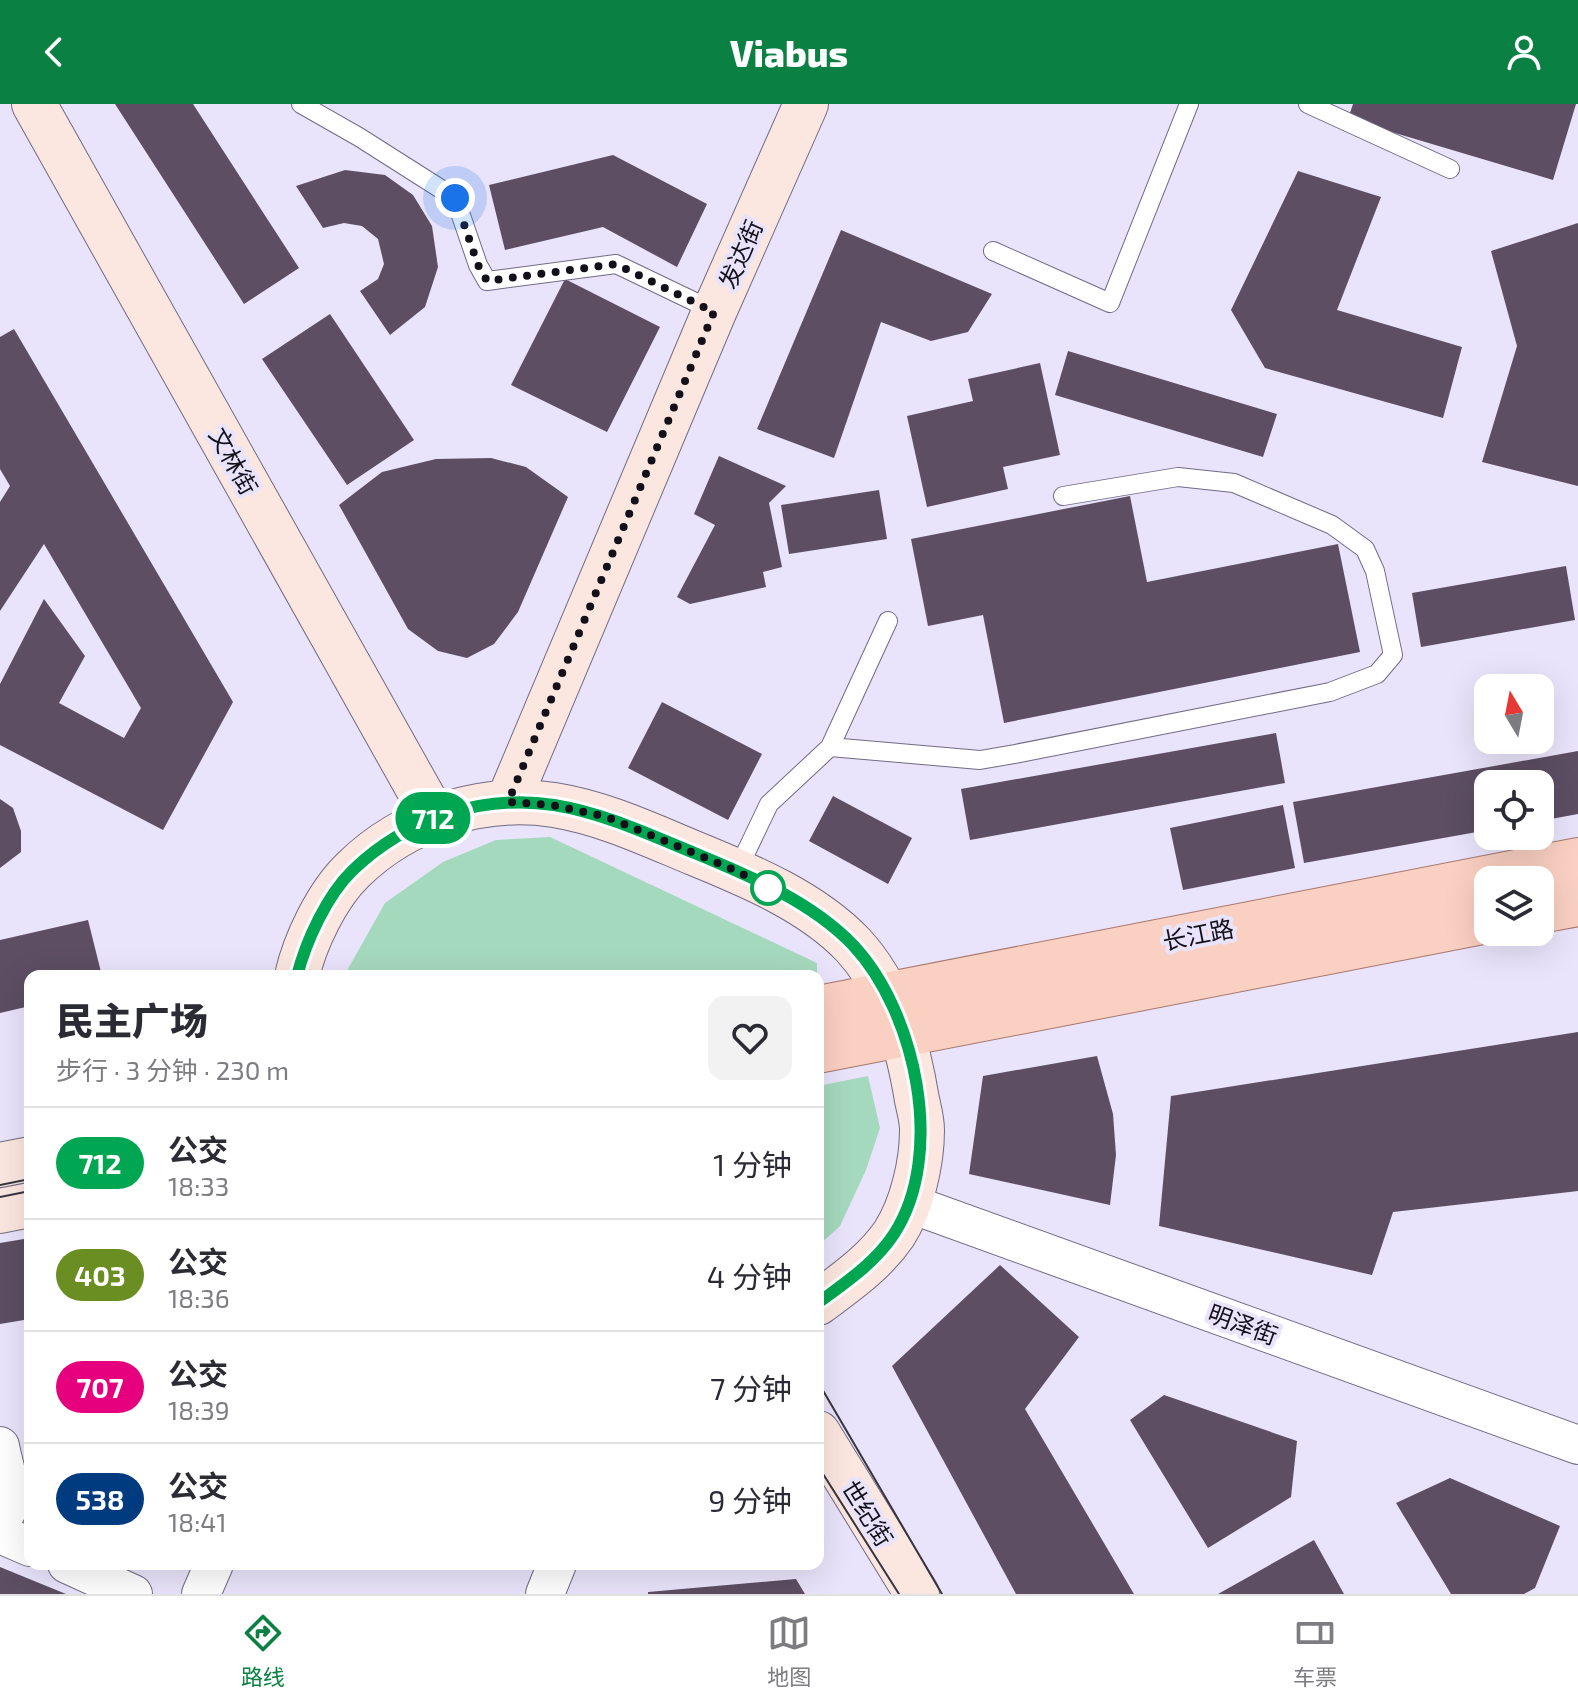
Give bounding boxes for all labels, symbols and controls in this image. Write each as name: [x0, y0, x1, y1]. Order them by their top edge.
icon: back: [32, 30, 76, 74]
icon: person: [1502, 30, 1546, 74]
text: Viabus: [730, 31, 848, 74]
your location: [435, 178, 475, 218]
street label: 发达街: [712, 215, 768, 293]
street label: 文林街: [204, 422, 264, 500]
north arrow: [1474, 674, 1554, 754]
map controls: [1474, 674, 1554, 946]
button: locate: [1474, 770, 1554, 850]
line badge: 712: [387, 792, 479, 844]
text: 712: [411, 801, 455, 835]
button: layers: [1474, 866, 1554, 946]
unlabelled marker: [751, 871, 785, 905]
street label: 长江路: [1160, 913, 1236, 955]
button: heart: [708, 996, 792, 1080]
text: 民主广场: [56, 997, 208, 1043]
text: 步行 · 3 分钟 · 230 m: [56, 1054, 289, 1085]
text: 公交: [168, 1131, 228, 1167]
text: 712: [78, 1146, 122, 1180]
text: 1 分钟: [713, 1146, 792, 1182]
text: 18:33: [168, 1170, 229, 1201]
text: 公交: [168, 1243, 228, 1279]
text: 403: [74, 1258, 126, 1292]
text: 4 分钟: [707, 1258, 792, 1294]
text: 18:36: [168, 1282, 230, 1313]
street label: 明泽街: [1204, 1298, 1282, 1350]
text: 公交: [168, 1355, 228, 1391]
text: 707: [76, 1370, 124, 1404]
text: 7 分钟: [710, 1370, 792, 1406]
text: 18:39: [168, 1394, 230, 1425]
text: 公交: [168, 1467, 228, 1503]
street label: 世纪街: [837, 1475, 899, 1551]
text: 538: [76, 1482, 124, 1516]
text: 9 分钟: [708, 1482, 792, 1518]
text: 18:41: [168, 1506, 227, 1537]
tab: 路线: [241, 1611, 285, 1691]
tab: 地图: [767, 1611, 811, 1691]
tab: 车票: [1293, 1611, 1337, 1691]

